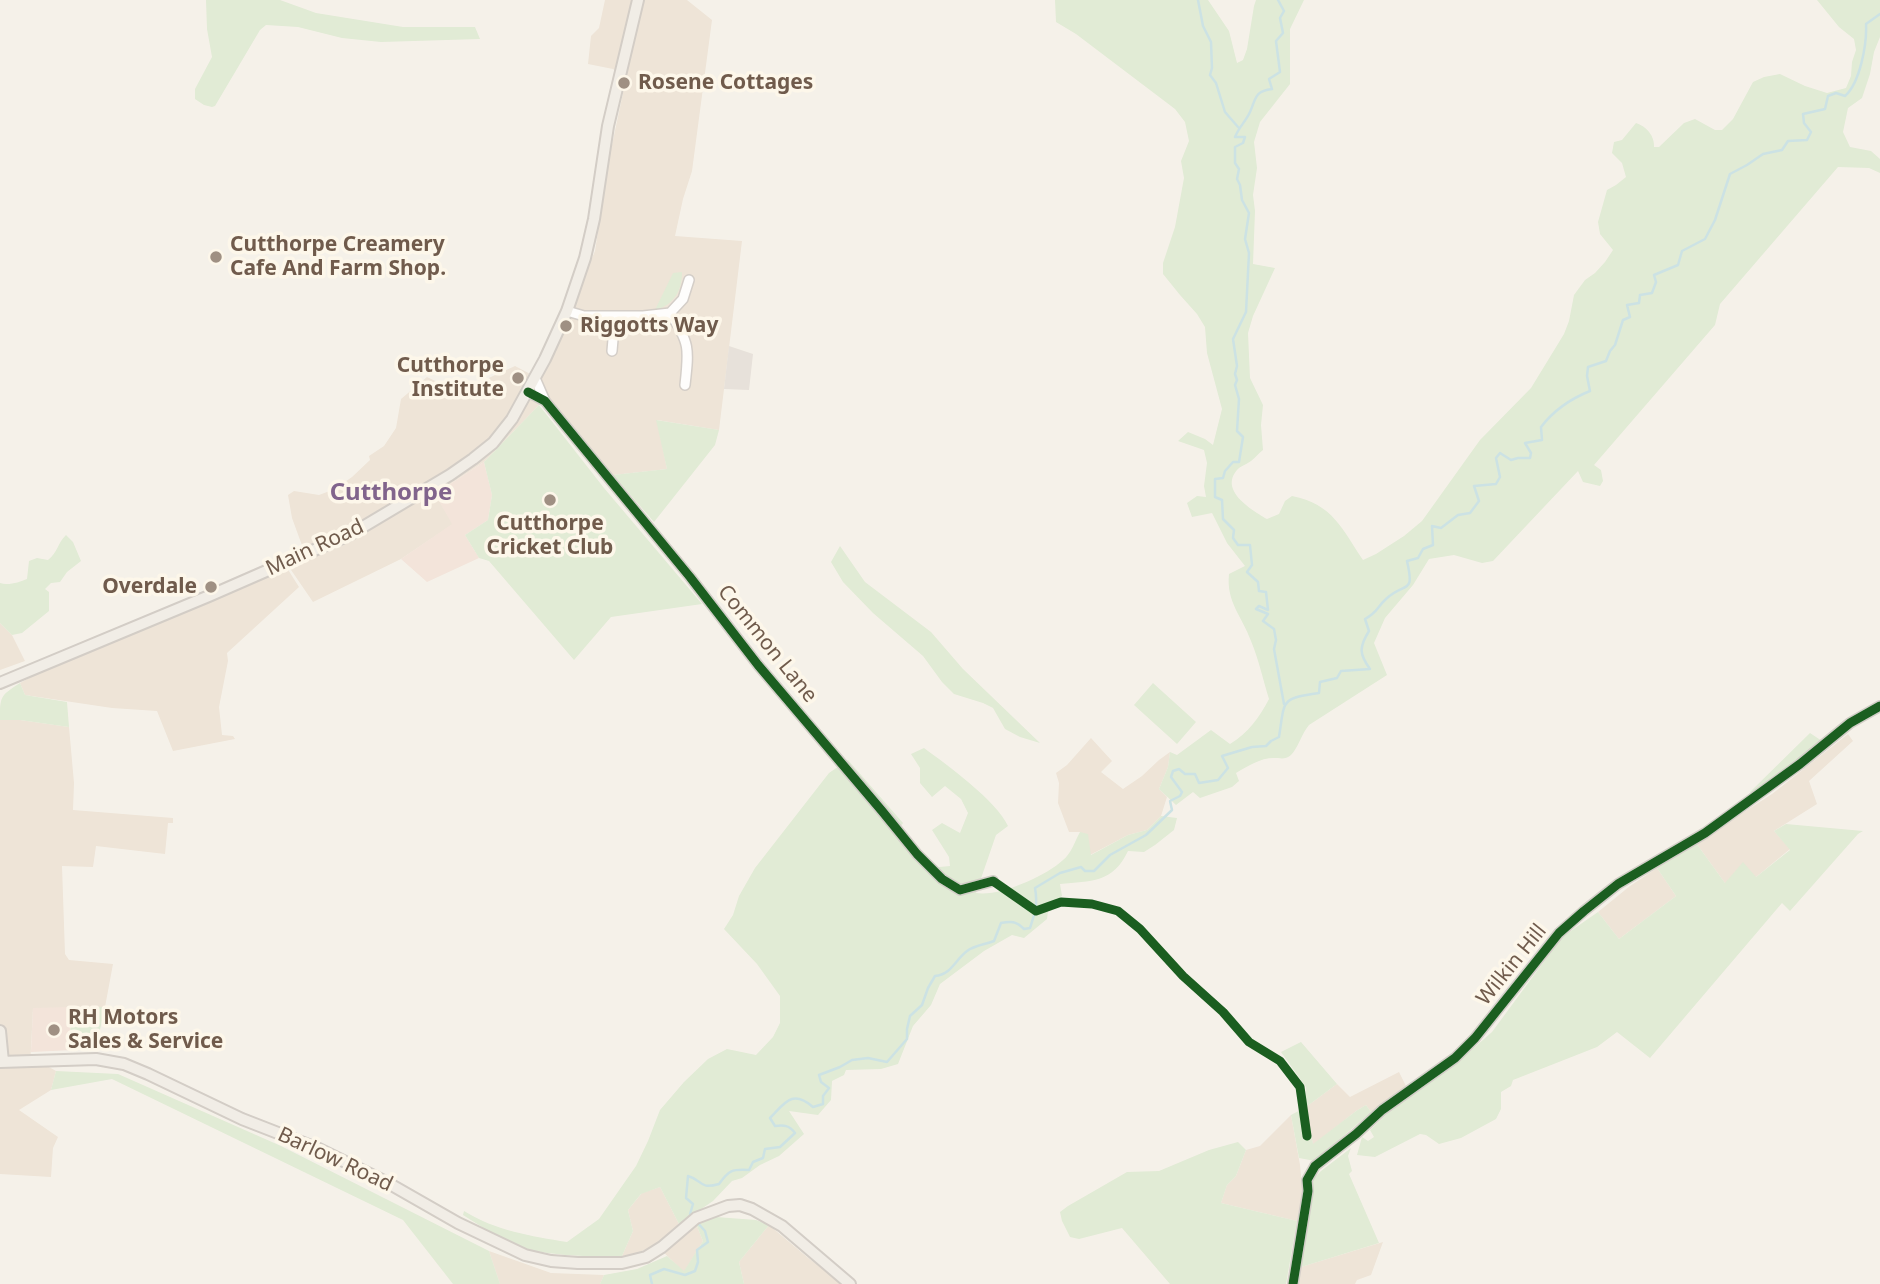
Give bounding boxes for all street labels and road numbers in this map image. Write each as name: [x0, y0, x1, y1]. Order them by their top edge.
street label: Main Road: [262, 514, 368, 582]
street label: Common Lane: [712, 580, 822, 708]
street label: Wilkin Hill: [1472, 919, 1552, 1011]
street label: Barlow Road: [273, 1122, 397, 1198]

